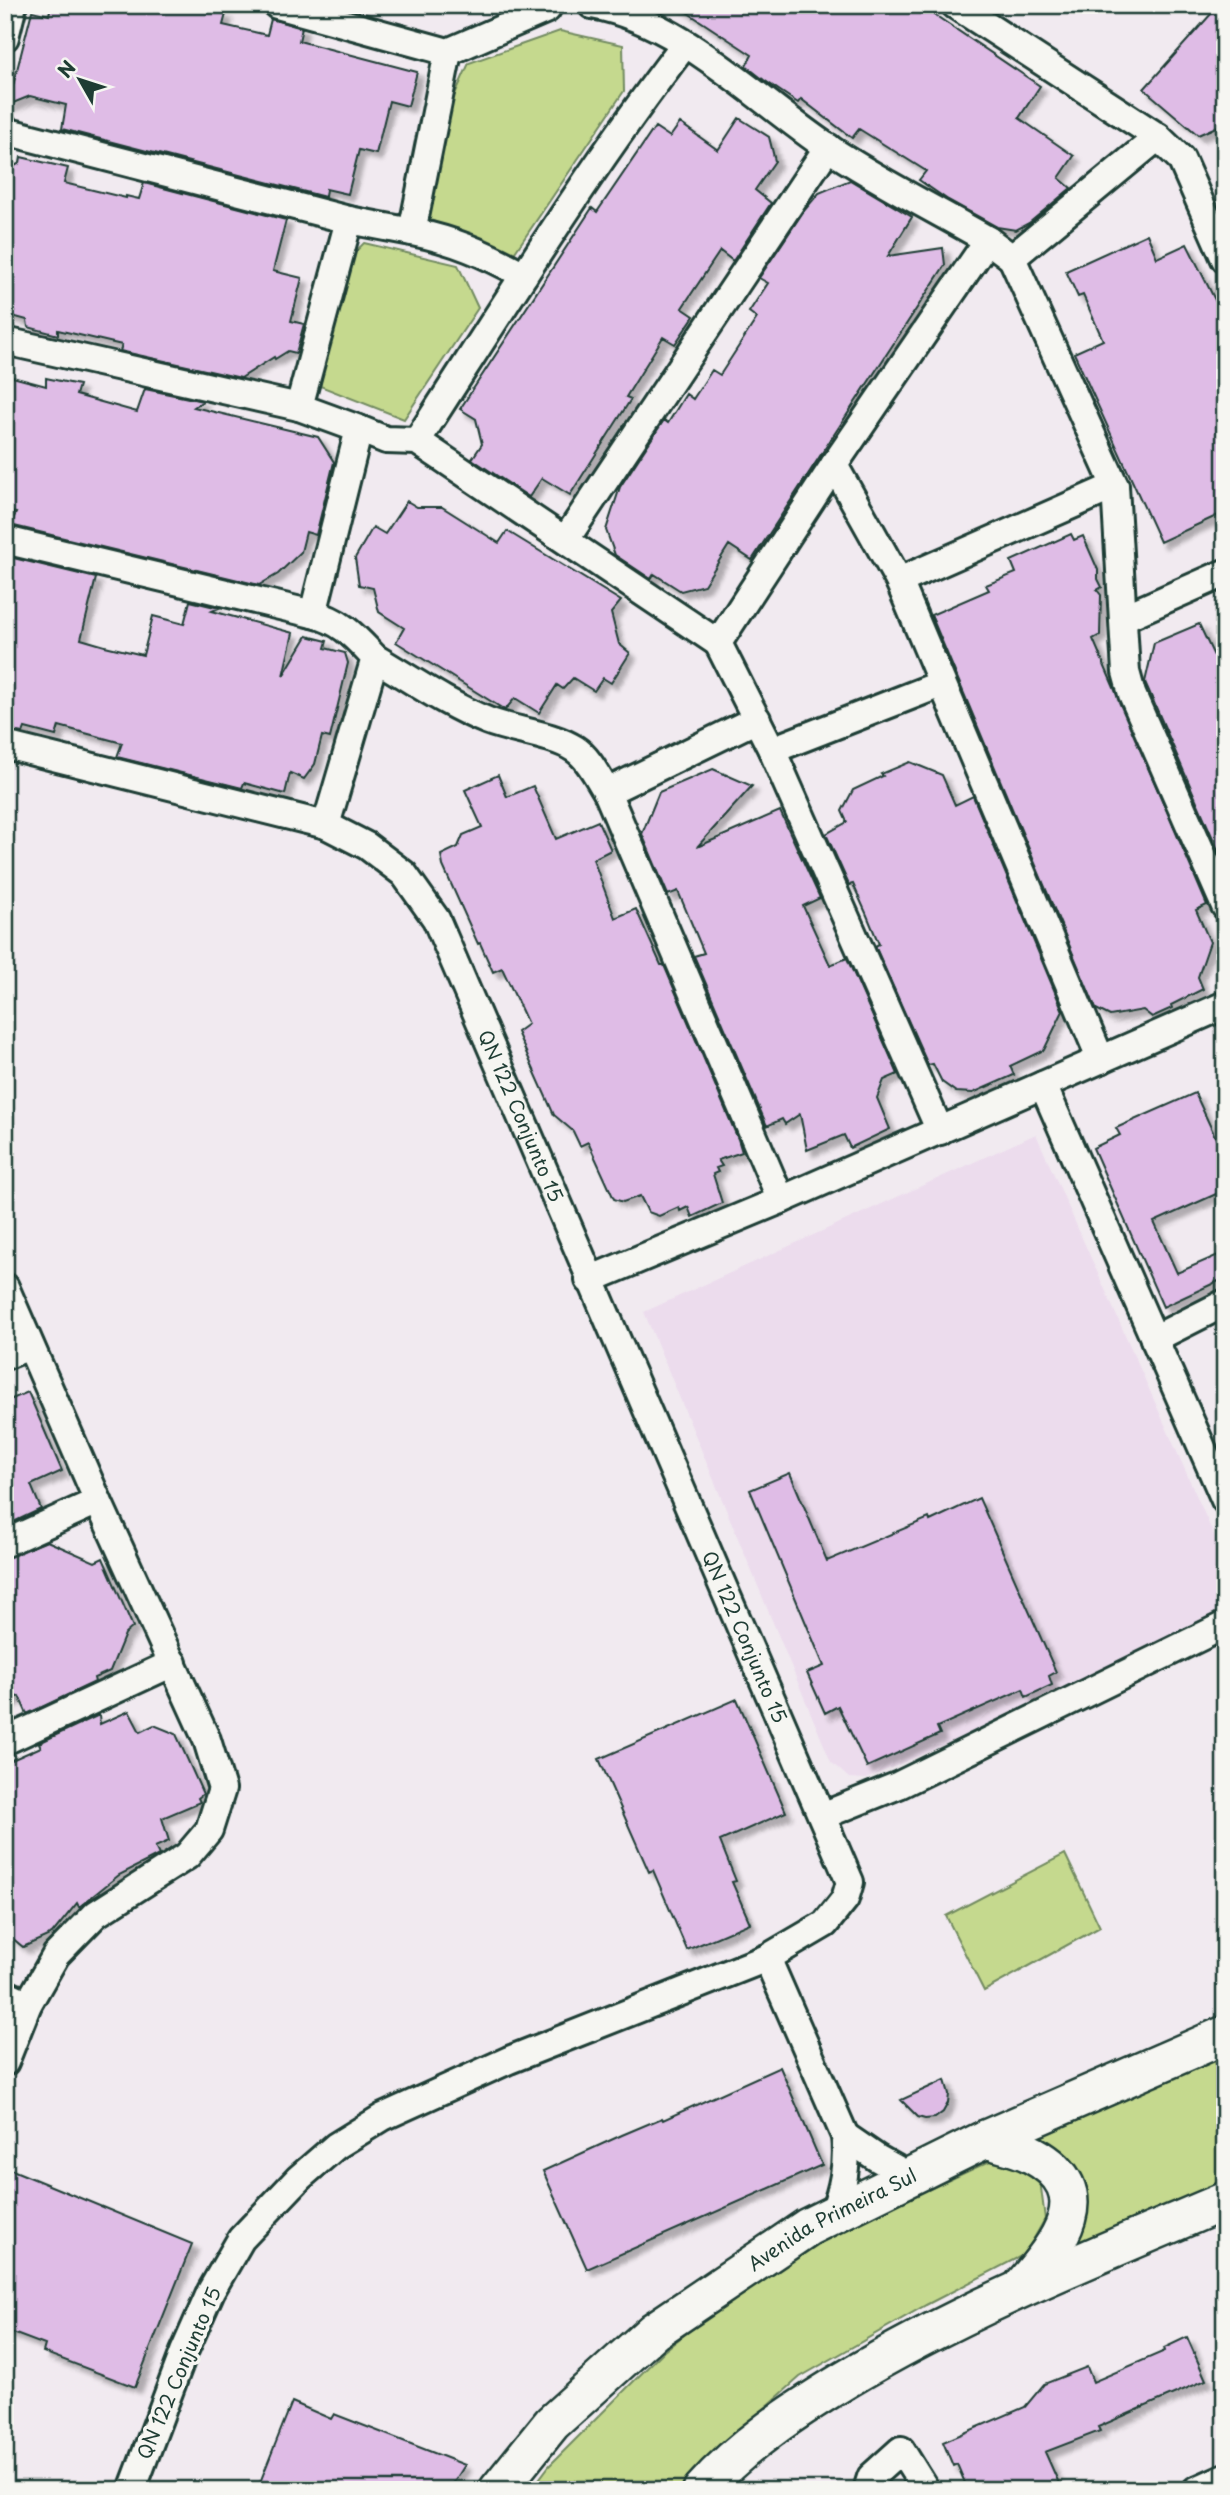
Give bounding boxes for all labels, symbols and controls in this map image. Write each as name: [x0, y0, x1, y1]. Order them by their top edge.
north arrow: [46, 46, 116, 116]
text: N: [50, 54, 82, 83]
street label: QN 122 Conjunto 15: [472, 1025, 571, 1206]
street label: QN 122 Conjunto 15: [696, 1546, 795, 1727]
street label: Avenida Primeira Sul: [742, 2161, 921, 2277]
street label: QN 122 Conjunto 15: [129, 2282, 227, 2463]

